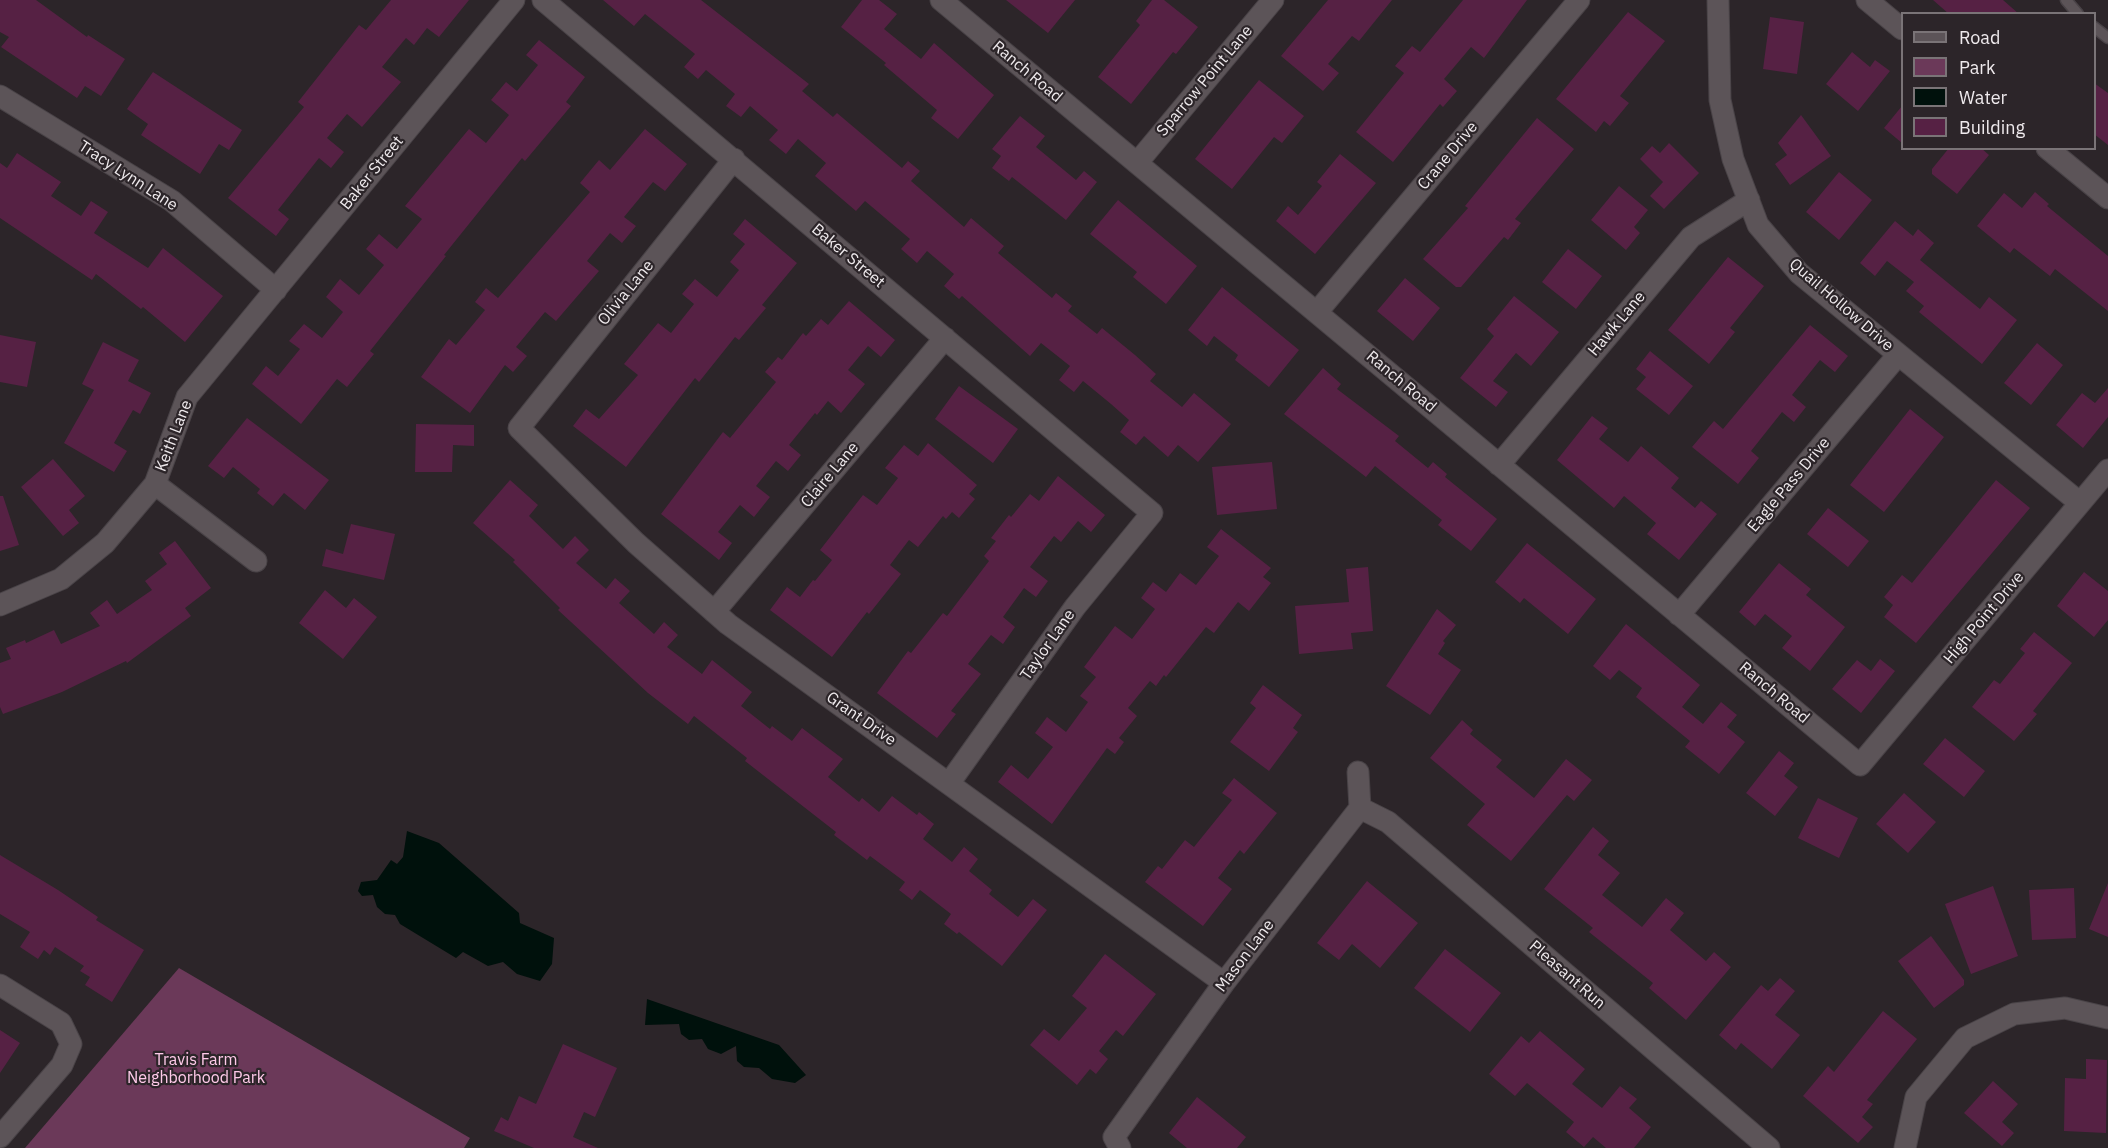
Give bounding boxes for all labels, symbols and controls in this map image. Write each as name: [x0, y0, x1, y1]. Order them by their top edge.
legend: [1901, 12, 2096, 150]
street label: Sparrow Point Lane: [1153, 22, 1257, 140]
text: Road: [1959, 26, 2000, 49]
street label: Ranch Road: [988, 37, 1066, 107]
text: Park: [1959, 56, 1995, 79]
text: Water: [1959, 86, 2007, 109]
text: Building: [1959, 116, 2025, 139]
street label: Crane Drive: [1414, 118, 1482, 194]
street label: Baker Street: [336, 132, 408, 214]
street label: Tracy Lynn Lane: [75, 137, 181, 215]
street label: Baker Street: [808, 220, 888, 292]
street label: Quail Hollow Drive: [1785, 254, 1897, 356]
street label: Olivia Lane: [594, 257, 658, 329]
street label: Hawk Lane: [1584, 288, 1650, 360]
street label: Ranch Road: [1362, 347, 1440, 417]
street label: Keith Lane: [152, 397, 196, 475]
street label: Eagle Pass Drive: [1744, 434, 1834, 536]
street label: Claire Lane: [797, 438, 863, 512]
street label: High Point Drive: [1940, 568, 2028, 668]
street label: Taylor Lane: [1017, 606, 1079, 684]
street label: Ranch Road: [1735, 658, 1813, 728]
street label: Grant Drive: [822, 688, 900, 750]
street label: Mason Lane: [1212, 916, 1278, 996]
street label: Pleasant Run: [1525, 937, 1609, 1013]
park label: Travis Farm Neighborhood Park: [127, 1050, 265, 1088]

